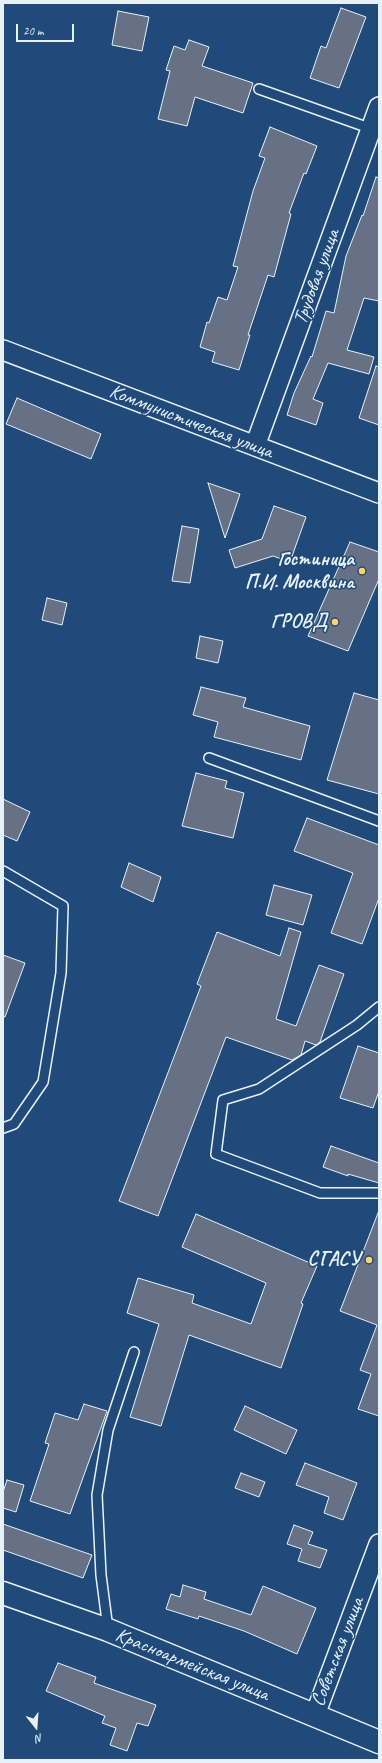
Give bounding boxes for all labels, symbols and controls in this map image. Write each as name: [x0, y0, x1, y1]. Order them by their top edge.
scale bar: [18, 16, 76, 42]
text: 20 m: [23, 23, 43, 39]
street label: Трудовая улица: [289, 226, 345, 328]
street label: Коммунистическая улица: [106, 380, 276, 464]
place label: Гостиница П.И. Москвина: [245, 548, 354, 595]
marker: Гостиница П.И. Москвина: [357, 566, 367, 576]
place label: ГРОВД: [271, 610, 327, 634]
marker: ГРОВД: [330, 617, 340, 627]
place label: СГАСУ: [307, 1248, 361, 1272]
marker: СГАСУ: [364, 1255, 374, 1265]
street label: Советская улица: [306, 1594, 370, 1710]
street label: Красноармейская улица: [112, 1623, 272, 1707]
north arrow: [16, 1707, 56, 1747]
text: N: [34, 1731, 45, 1746]

